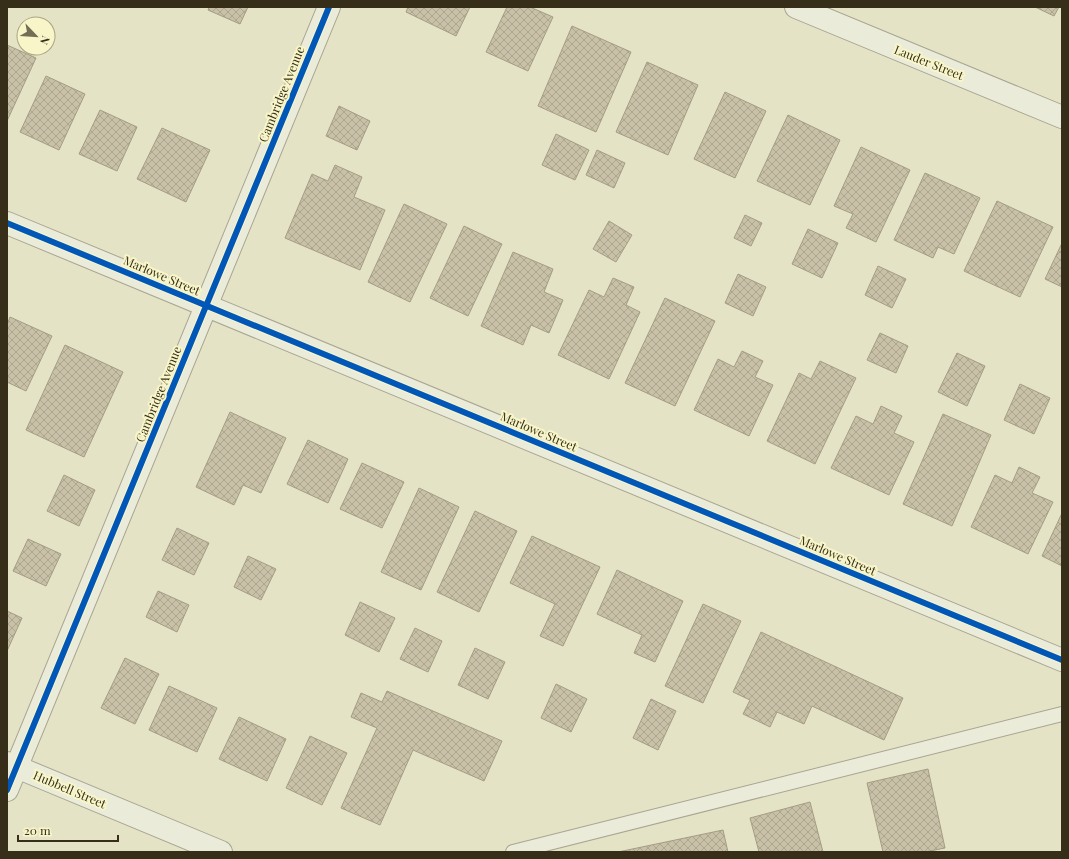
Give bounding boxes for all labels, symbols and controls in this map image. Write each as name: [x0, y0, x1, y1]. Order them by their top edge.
north arrow: [16, 16, 56, 56]
text: N: [37, 34, 54, 47]
street label: Lauder Street: [892, 41, 967, 83]
street label: Cambridge Avenue: [254, 44, 308, 144]
street label: Marlowe Street: [121, 252, 203, 299]
street label: Cambridge Avenue: [131, 344, 185, 444]
street label: Marlowe Street: [498, 408, 580, 455]
street label: Marlowe Street: [797, 532, 879, 579]
street label: Hubbell Street: [31, 766, 110, 812]
scale bar: [18, 817, 118, 843]
text: 20 m: [24, 822, 51, 838]

